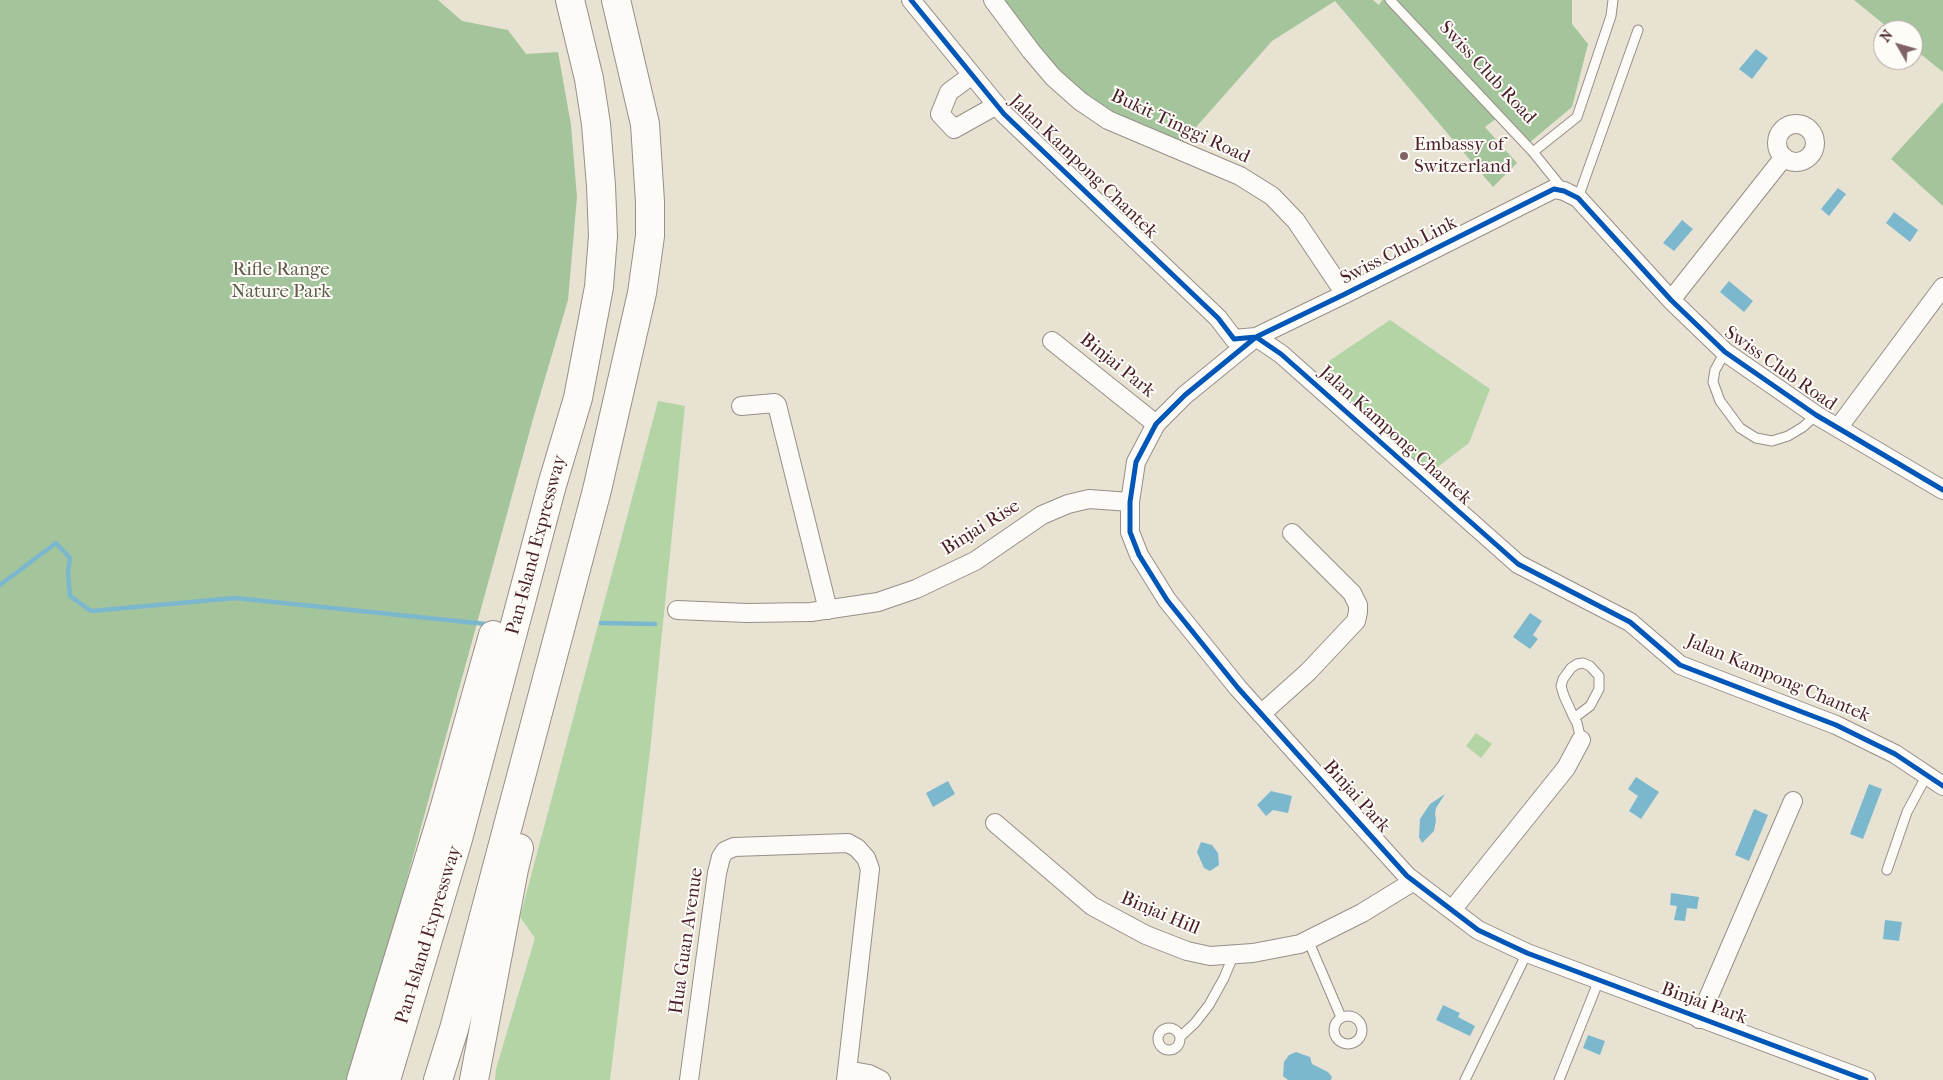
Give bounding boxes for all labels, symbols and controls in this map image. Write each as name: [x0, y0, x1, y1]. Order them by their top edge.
street label: Swiss Club Road: [1434, 17, 1540, 129]
north arrow: [1873, 20, 1923, 70]
text: N: [1877, 27, 1897, 45]
street label: Bukit Tinggi Road: [1107, 85, 1253, 169]
street label: Jalan Kampong Chantek: [1004, 90, 1162, 244]
place label: Embassy of Switzerland: [1414, 134, 1511, 178]
marker: Embassy of Switzerland: [1398, 150, 1410, 162]
street label: Swiss Club Link: [1337, 212, 1461, 290]
park label: Rifle Range Nature Park: [231, 259, 331, 303]
street label: Swiss Club Road: [1719, 322, 1841, 416]
street label: Binjai Park: [1075, 329, 1159, 403]
street label: Jalan Kampong Chantek: [1314, 361, 1476, 511]
street label: Pan-Island Expressway: [502, 453, 572, 637]
street label: Binjai Rise: [938, 495, 1024, 561]
street label: Jalan Kampong Chantek: [1683, 630, 1873, 728]
street label: Binjai Park: [1317, 756, 1395, 838]
street label: Pan-Island Expressway: [391, 843, 467, 1027]
street label: Hua Guan Avenue: [665, 866, 709, 1016]
street label: Binjai Hill: [1117, 887, 1203, 941]
street label: Binjai Park: [1658, 978, 1750, 1030]

